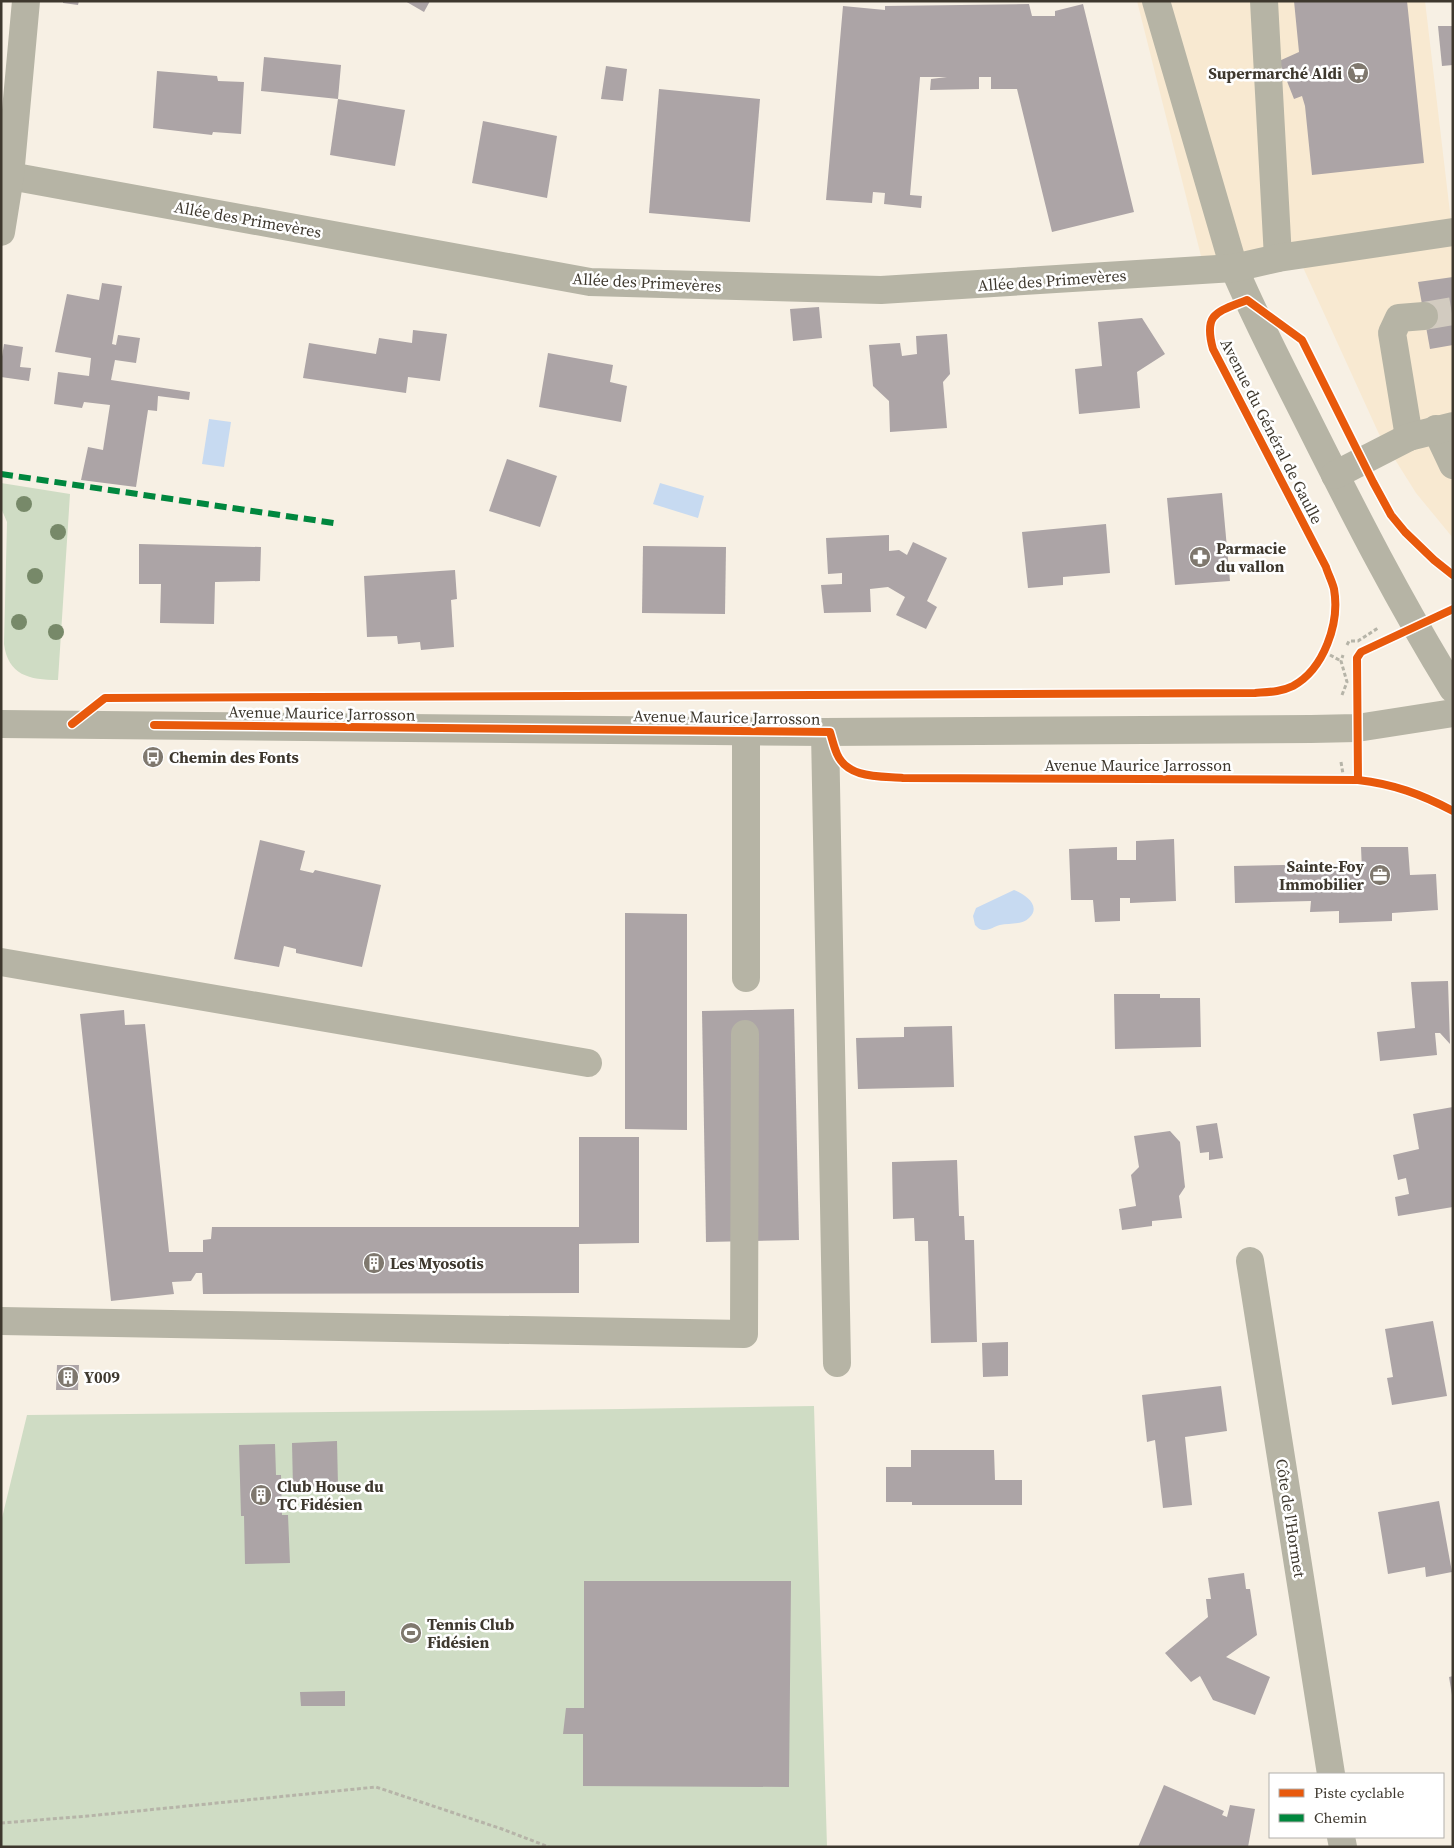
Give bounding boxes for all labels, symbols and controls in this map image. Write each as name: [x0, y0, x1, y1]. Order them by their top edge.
supermarket icon: Supermarché Aldi: [1346, 61, 1370, 85]
place label: Supermarché Aldi: [1208, 62, 1342, 84]
street label: Allée des Primevères: [173, 195, 323, 243]
street label: Allée des Primevères: [977, 264, 1127, 296]
street label: Allée des Primevères: [572, 267, 722, 297]
street label: Avenue du Général de Gaulle: [1216, 334, 1328, 528]
place label: Parmacie du vallon: [1216, 537, 1286, 577]
pharmacy icon: Parmacie du vallon: [1188, 545, 1212, 569]
street label: Avenue Maurice Jarrosson: [228, 700, 416, 726]
street label: Avenue Maurice Jarrosson: [633, 704, 821, 730]
bus stop icon: Chemin des Fonts: [141, 745, 165, 769]
place label: Chemin des Fonts: [169, 746, 299, 768]
street label: Avenue Maurice Jarrosson: [1044, 754, 1232, 776]
place label: Sainte-Foy Immobilier: [1279, 855, 1365, 895]
office icon: Sainte-Foy Immobilier: [1368, 863, 1392, 887]
building icon: Les Myosotis: [362, 1251, 386, 1275]
place label: Les Myosotis: [390, 1252, 484, 1274]
building icon: Y009: [56, 1365, 80, 1389]
place label: Y009: [84, 1366, 120, 1388]
street label: Côte de l'Hormet: [1271, 1457, 1311, 1580]
place label: Club House du TC Fidésien: [277, 1475, 384, 1515]
building icon: Club House du TC Fidésien: [249, 1483, 273, 1507]
place label: Tennis Club Fidésien: [427, 1613, 515, 1653]
sports icon: Tennis Club Fidésien: [399, 1621, 423, 1645]
legend: [1269, 1773, 1444, 1838]
text: Piste cyclable: [1314, 1782, 1405, 1803]
text: Chemin: [1314, 1807, 1367, 1828]

